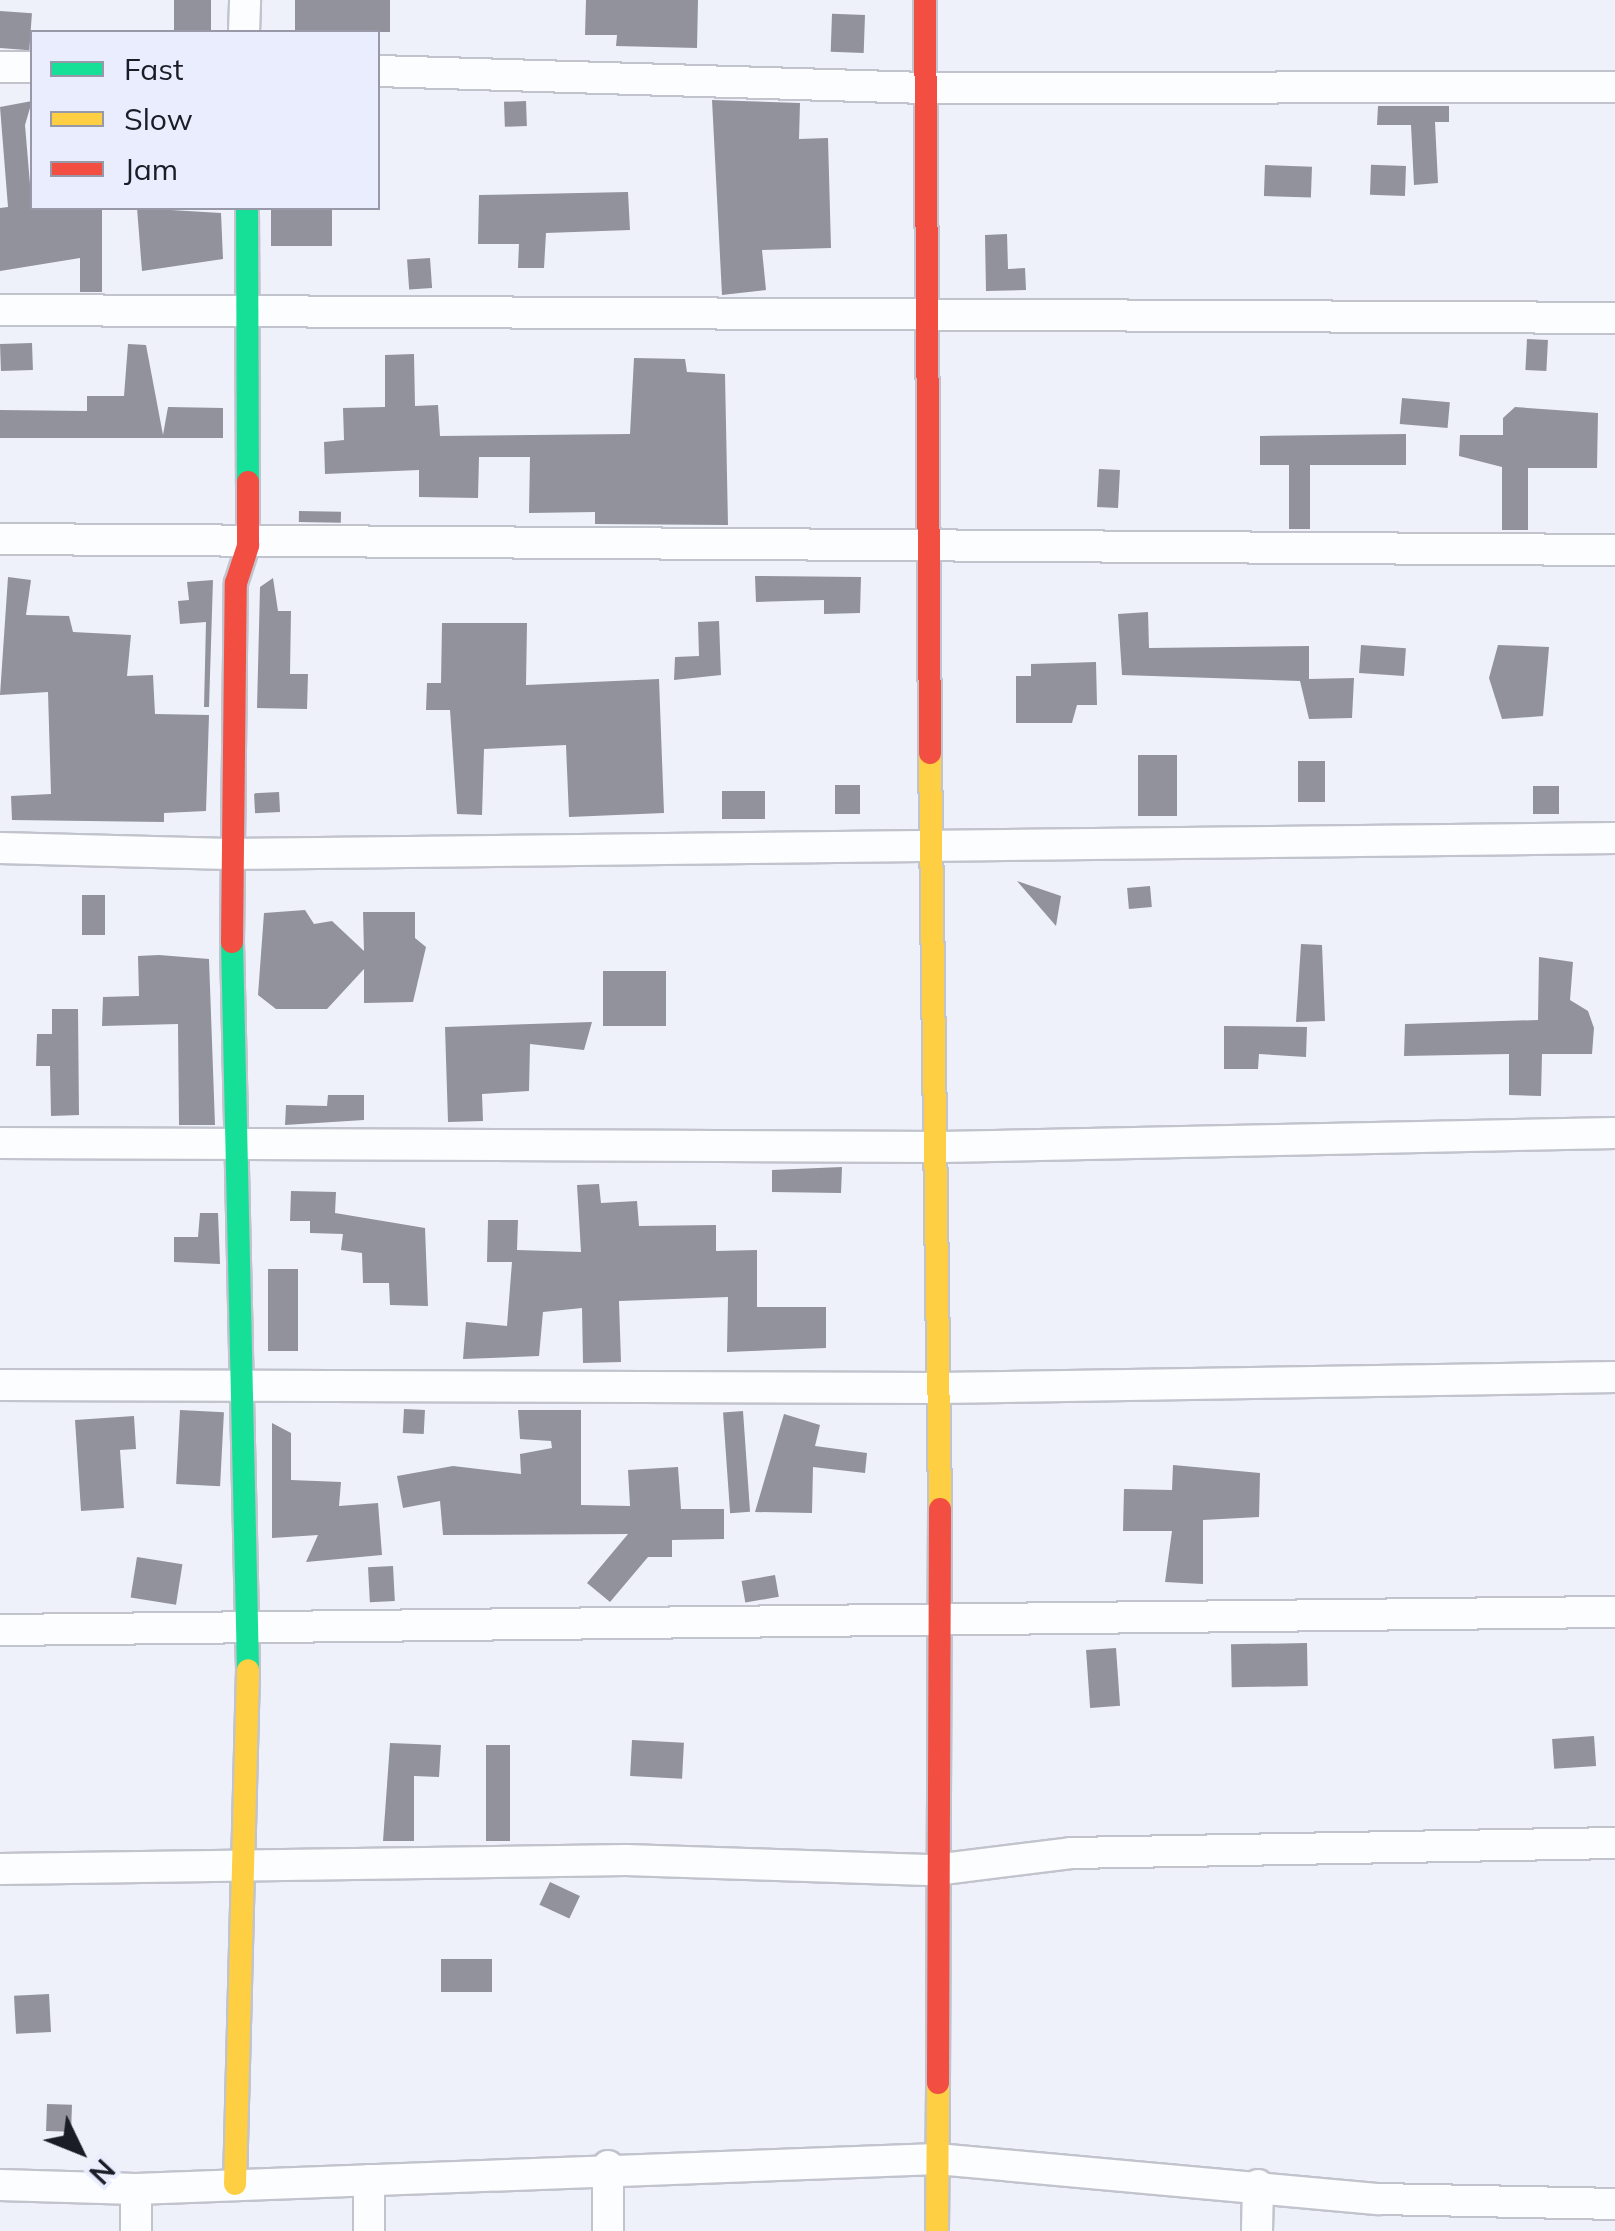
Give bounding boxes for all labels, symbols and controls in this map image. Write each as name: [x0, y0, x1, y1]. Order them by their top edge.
legend: [30, 30, 380, 210]
text: Fast: [124, 50, 184, 88]
text: Slow: [124, 100, 193, 138]
text: Jam: [124, 150, 178, 188]
north arrow: [30, 2101, 130, 2201]
text: N: [82, 2152, 122, 2191]

